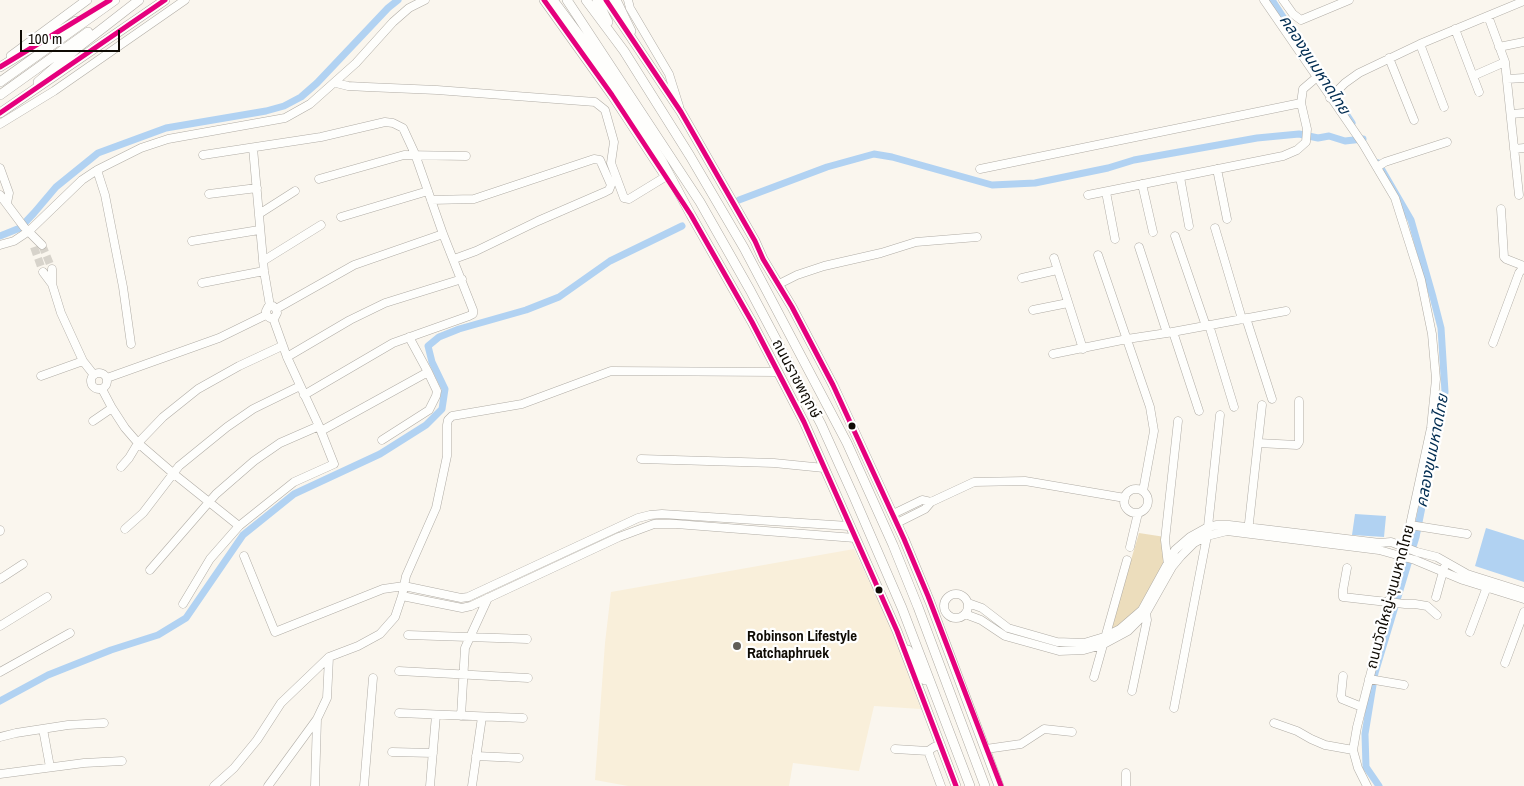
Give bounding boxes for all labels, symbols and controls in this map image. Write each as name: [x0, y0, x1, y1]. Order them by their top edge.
water label: คลองขุนมหาดไทย: [1275, 12, 1353, 118]
scale bar: [22, 20, 122, 52]
text: 100 m: [28, 28, 62, 49]
street label: ถนนราชพฤกษ์: [768, 336, 824, 422]
water label: คลองขุนมหาดไทย: [1413, 393, 1453, 509]
unlabelled marker: [847, 421, 857, 431]
street label: ถนนวัดใหญ่-ขุนมหาดไทย: [1363, 523, 1419, 671]
unlabelled marker: [874, 585, 884, 595]
place label: Robinson Lifestyle Ratchaphruek: [747, 628, 857, 663]
marker: Robinson Lifestyle Ratchaphruek: [731, 640, 743, 652]

